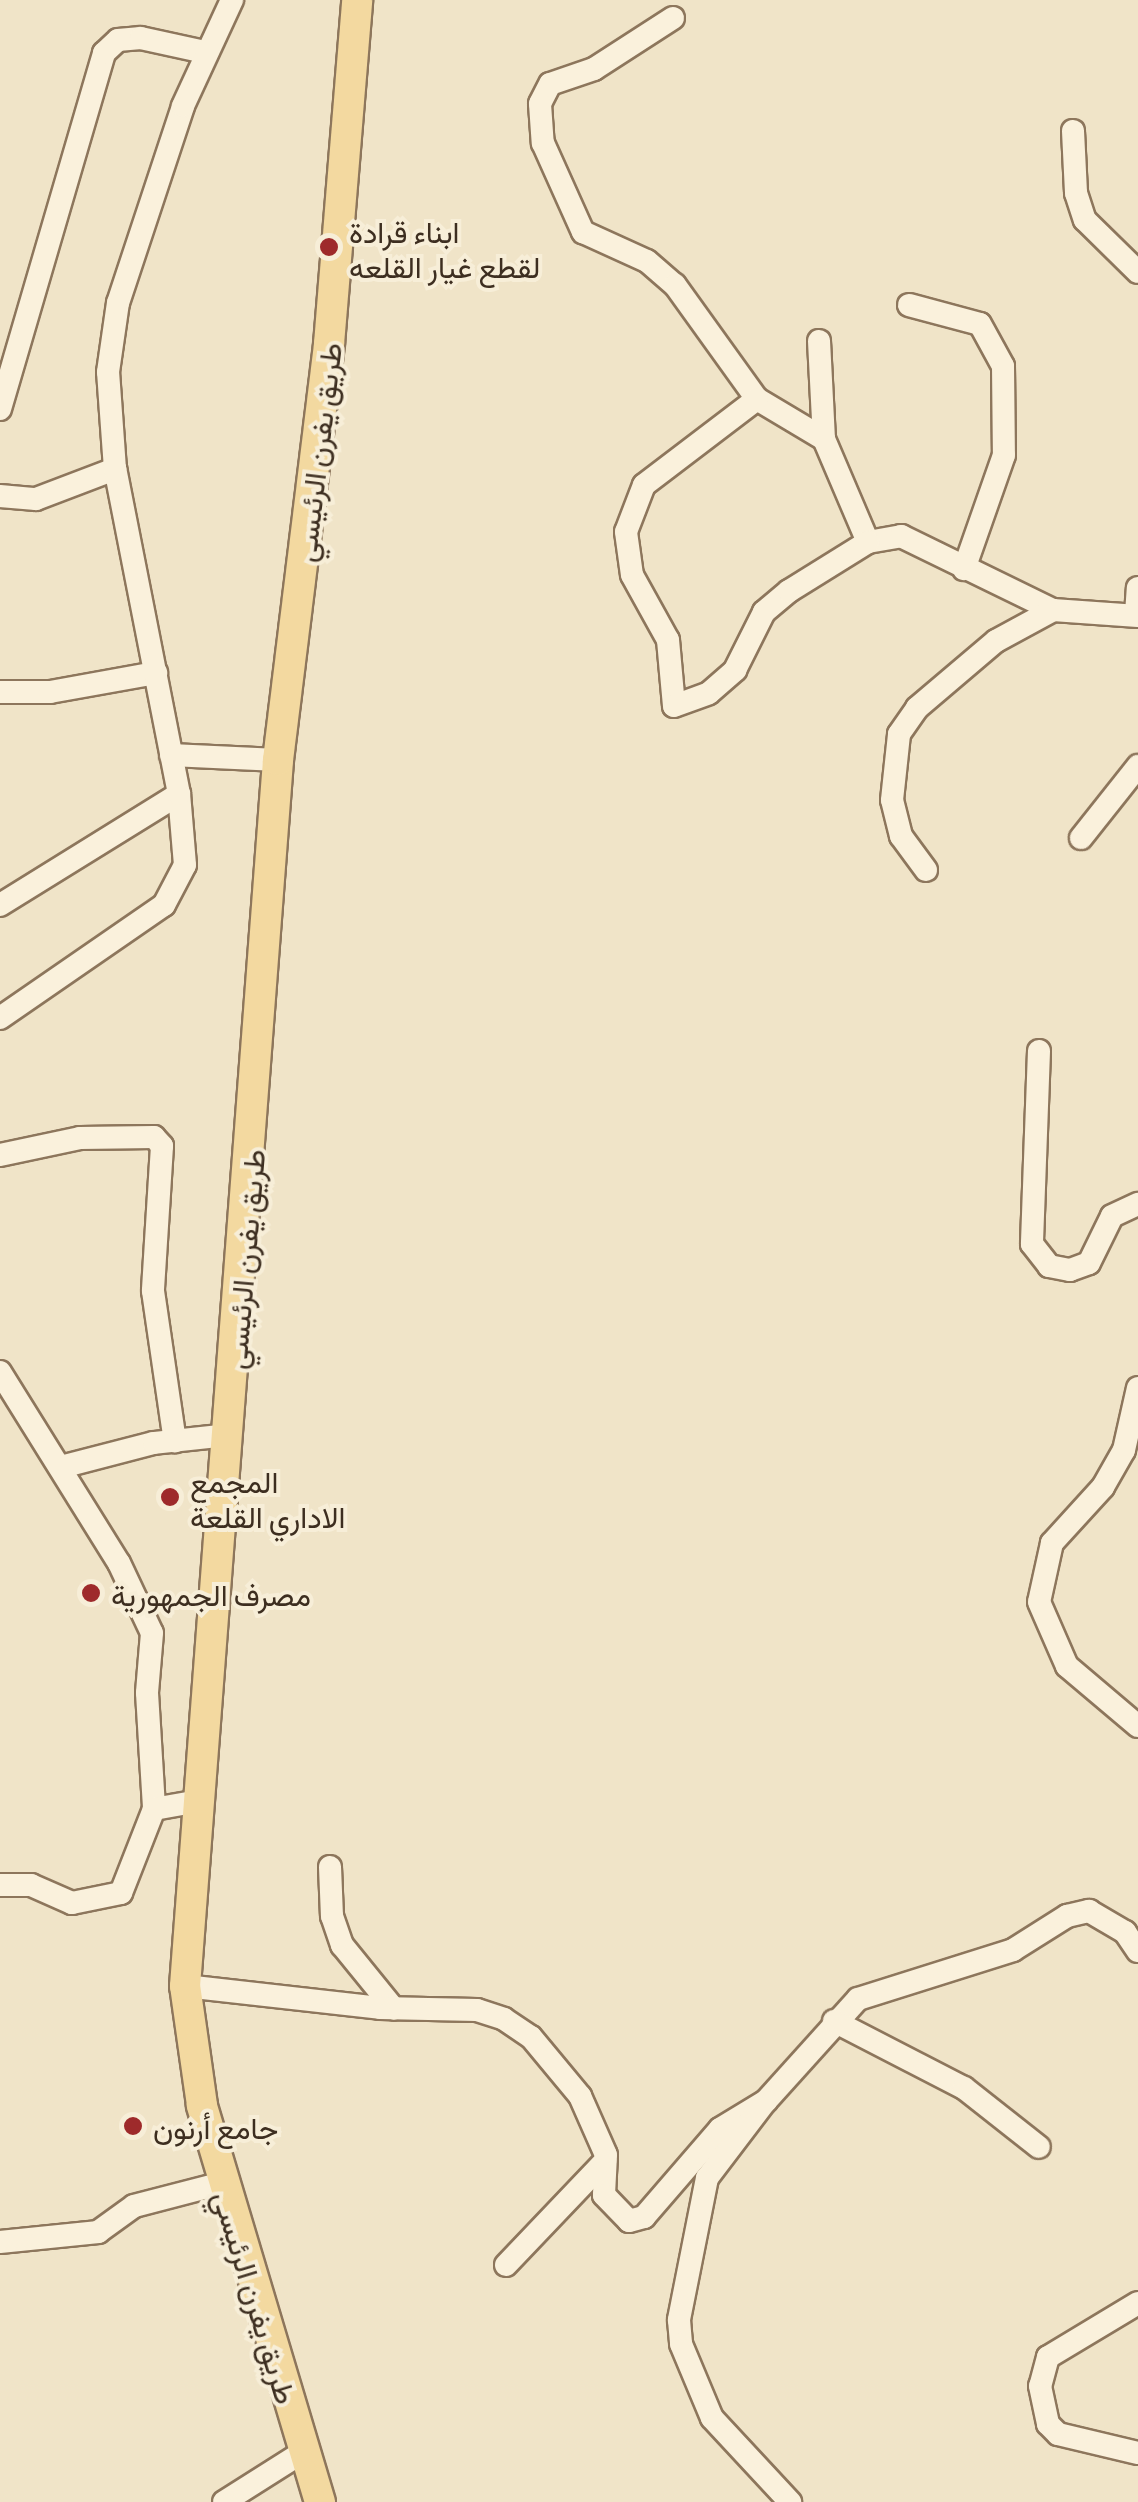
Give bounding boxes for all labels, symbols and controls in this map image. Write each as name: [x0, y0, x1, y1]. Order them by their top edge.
place label: ابناء قرادة لقطع غيار القلعه: [349, 212, 540, 282]
marker: ابناء قرادة لقطع غيار القلعه: [318, 236, 340, 258]
street label: طريق يفرن الرئيسي: [285, 340, 347, 564]
street label: طريق يفرن الرئيسي: [215, 1147, 271, 1371]
place label: المجمع الاداري القلعة: [190, 1462, 346, 1532]
marker: المجمع الاداري القلعة: [159, 1486, 181, 1508]
place label: مصرف الجمهورية: [111, 1575, 311, 1611]
marker: مصرف الجمهورية: [80, 1582, 102, 1604]
place label: جامع أرنون: [153, 2108, 278, 2144]
marker: جامع أرنون: [122, 2115, 144, 2137]
street label: طريق يفرن الرئيسي: [207, 2186, 307, 2408]

